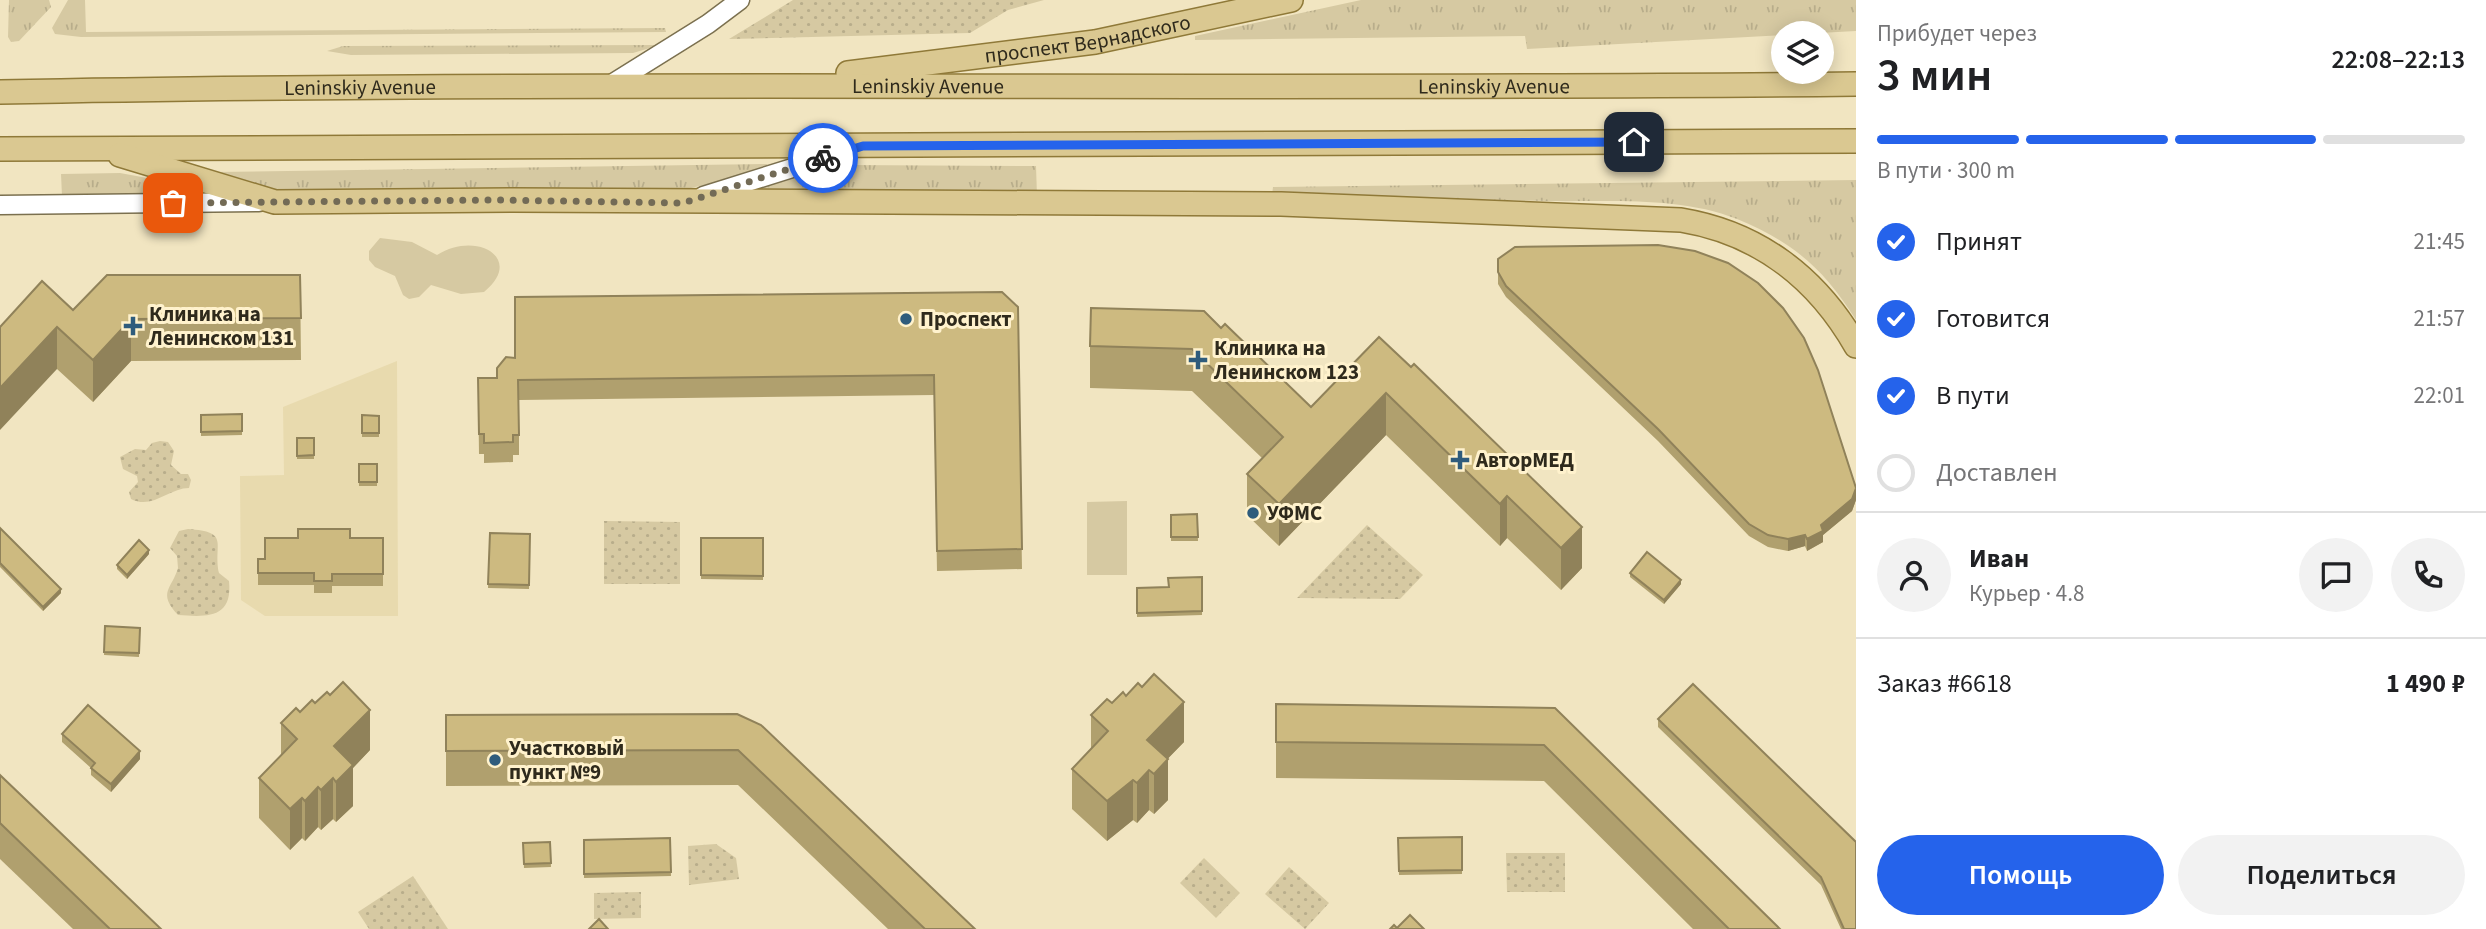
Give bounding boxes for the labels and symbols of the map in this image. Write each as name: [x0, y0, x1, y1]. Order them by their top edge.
street label: проспект Вернадского: [983, 7, 1193, 71]
street label: Leninskiy Avenue: [852, 71, 1004, 101]
street label: Leninskiy Avenue: [1418, 71, 1570, 101]
street label: Leninskiy Avenue: [284, 72, 436, 103]
pin: [1604, 112, 1664, 172]
courier: [788, 123, 858, 193]
pin: [143, 173, 203, 233]
place label: Клиника на Ленинском 131: [148, 299, 294, 353]
place label: Проспект: [920, 304, 1012, 334]
marker: Проспект: [898, 311, 914, 327]
marker: Клиника на Ленинском 131: [123, 316, 143, 336]
place label: Клиника на Ленинском 123: [1213, 333, 1359, 387]
marker: Клиника на Ленинском 123: [1188, 350, 1208, 370]
place label: АвторМЕД: [1475, 445, 1574, 475]
marker: АвторМЕД: [1450, 450, 1470, 470]
place label: УФМС: [1267, 498, 1322, 528]
marker: УФМС: [1245, 505, 1261, 521]
place label: Участковый пункт №9: [509, 733, 624, 787]
marker: Участковый пункт №9: [487, 752, 503, 768]

